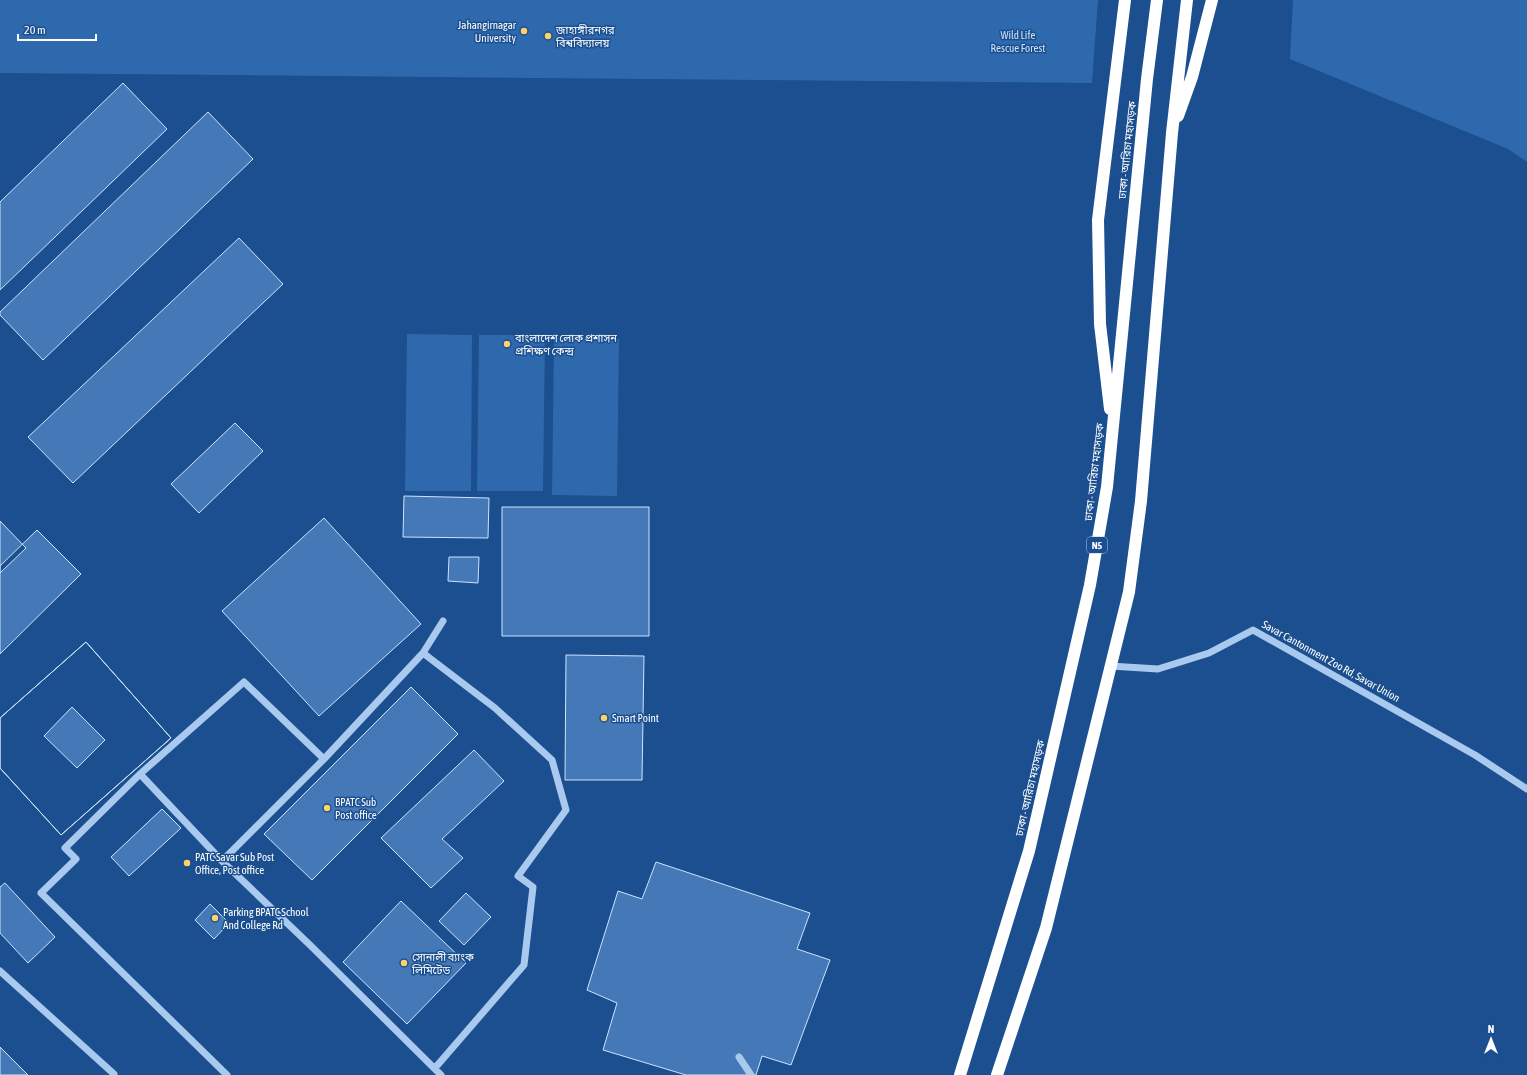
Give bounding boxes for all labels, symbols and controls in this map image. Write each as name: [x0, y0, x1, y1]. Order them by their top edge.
scale bar: [18, 16, 96, 42]
place label: Jahangirnagar University: [458, 19, 517, 44]
text: 20 m: [24, 23, 46, 37]
place label: জাহাঙ্গীরনগর বিশ্ববিদ্যালয়: [555, 24, 615, 49]
marker: Jahangirnagar University: [519, 26, 529, 36]
park label: Wild Life Rescue Forest: [991, 29, 1045, 54]
marker: জাহাঙ্গীরনগর বিশ্ববিদ্যালয়: [543, 31, 553, 41]
street label: ঢাকা - আরিচা মহাসড়ক: [1116, 100, 1138, 200]
place label: বাংলাদেশ লোক প্রশাসন প্রশিক্ষণ কেন্দ্র: [514, 332, 617, 357]
marker: বাংলাদেশ লোক প্রশাসন প্রশিক্ষণ কেন্দ্র: [502, 339, 512, 349]
street label: ঢাকা - আরিচা মহাসড়ক: [1082, 422, 1106, 522]
road number: N5: [1087, 537, 1107, 553]
street label: Savar Cantonment Zoo Rd, Savar Union: [1260, 618, 1402, 704]
place label: Smart Point: [612, 712, 659, 724]
marker: Smart Point: [599, 713, 609, 723]
street label: ঢাকা - আরিচা মহাসড়ক: [1013, 739, 1047, 838]
place label: BPATC Sub Post office: [335, 796, 377, 821]
marker: BPATC Sub Post office: [322, 803, 332, 813]
place label: PATC Savar Sub Post Office, Post office: [195, 851, 274, 876]
marker: PATC Savar Sub Post Office, Post office: [182, 858, 192, 868]
place label: Parking BPATC School And College Rd: [223, 906, 309, 931]
marker: Parking BPATC School And College Rd: [210, 913, 220, 923]
place label: সোনালী ব্যাংক লিমিটেড: [411, 951, 474, 976]
marker: সোনালী ব্যাংক লিমিটেড: [399, 958, 409, 968]
north arrow: [1471, 1019, 1511, 1059]
text: N: [1488, 1023, 1494, 1035]

